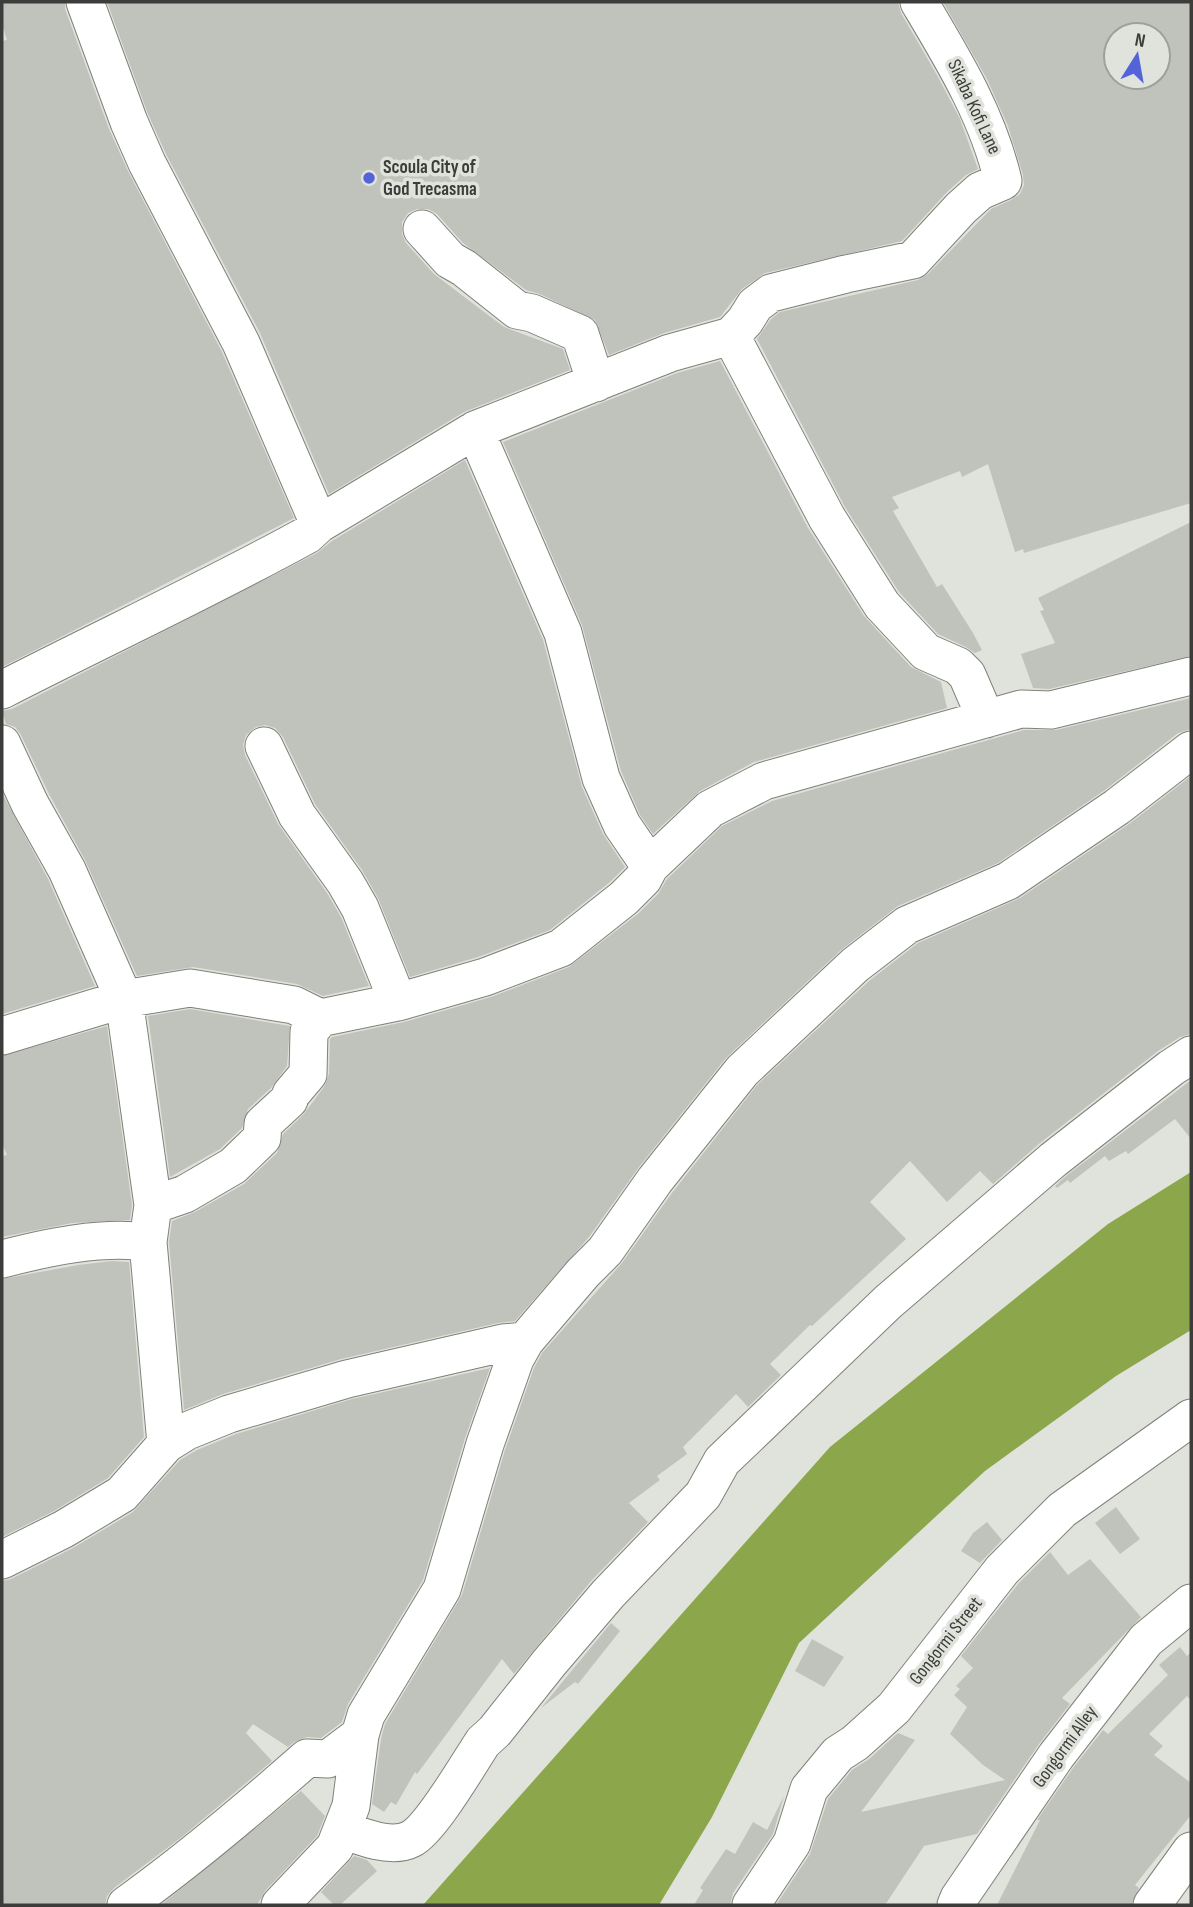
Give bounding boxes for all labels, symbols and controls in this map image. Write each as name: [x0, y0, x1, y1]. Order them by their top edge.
north arrow: [1102, 21, 1172, 91]
text: N: [1133, 29, 1147, 53]
street label: Sikaba Kofi Lane: [942, 56, 1006, 158]
place label: Scoula City of God Trecasma: [383, 156, 477, 201]
marker: Scoula City of God Trecasma: [361, 170, 377, 186]
street label: Gongormi Street: [905, 1592, 988, 1690]
street label: Gongormi Alley: [1028, 1701, 1103, 1792]

